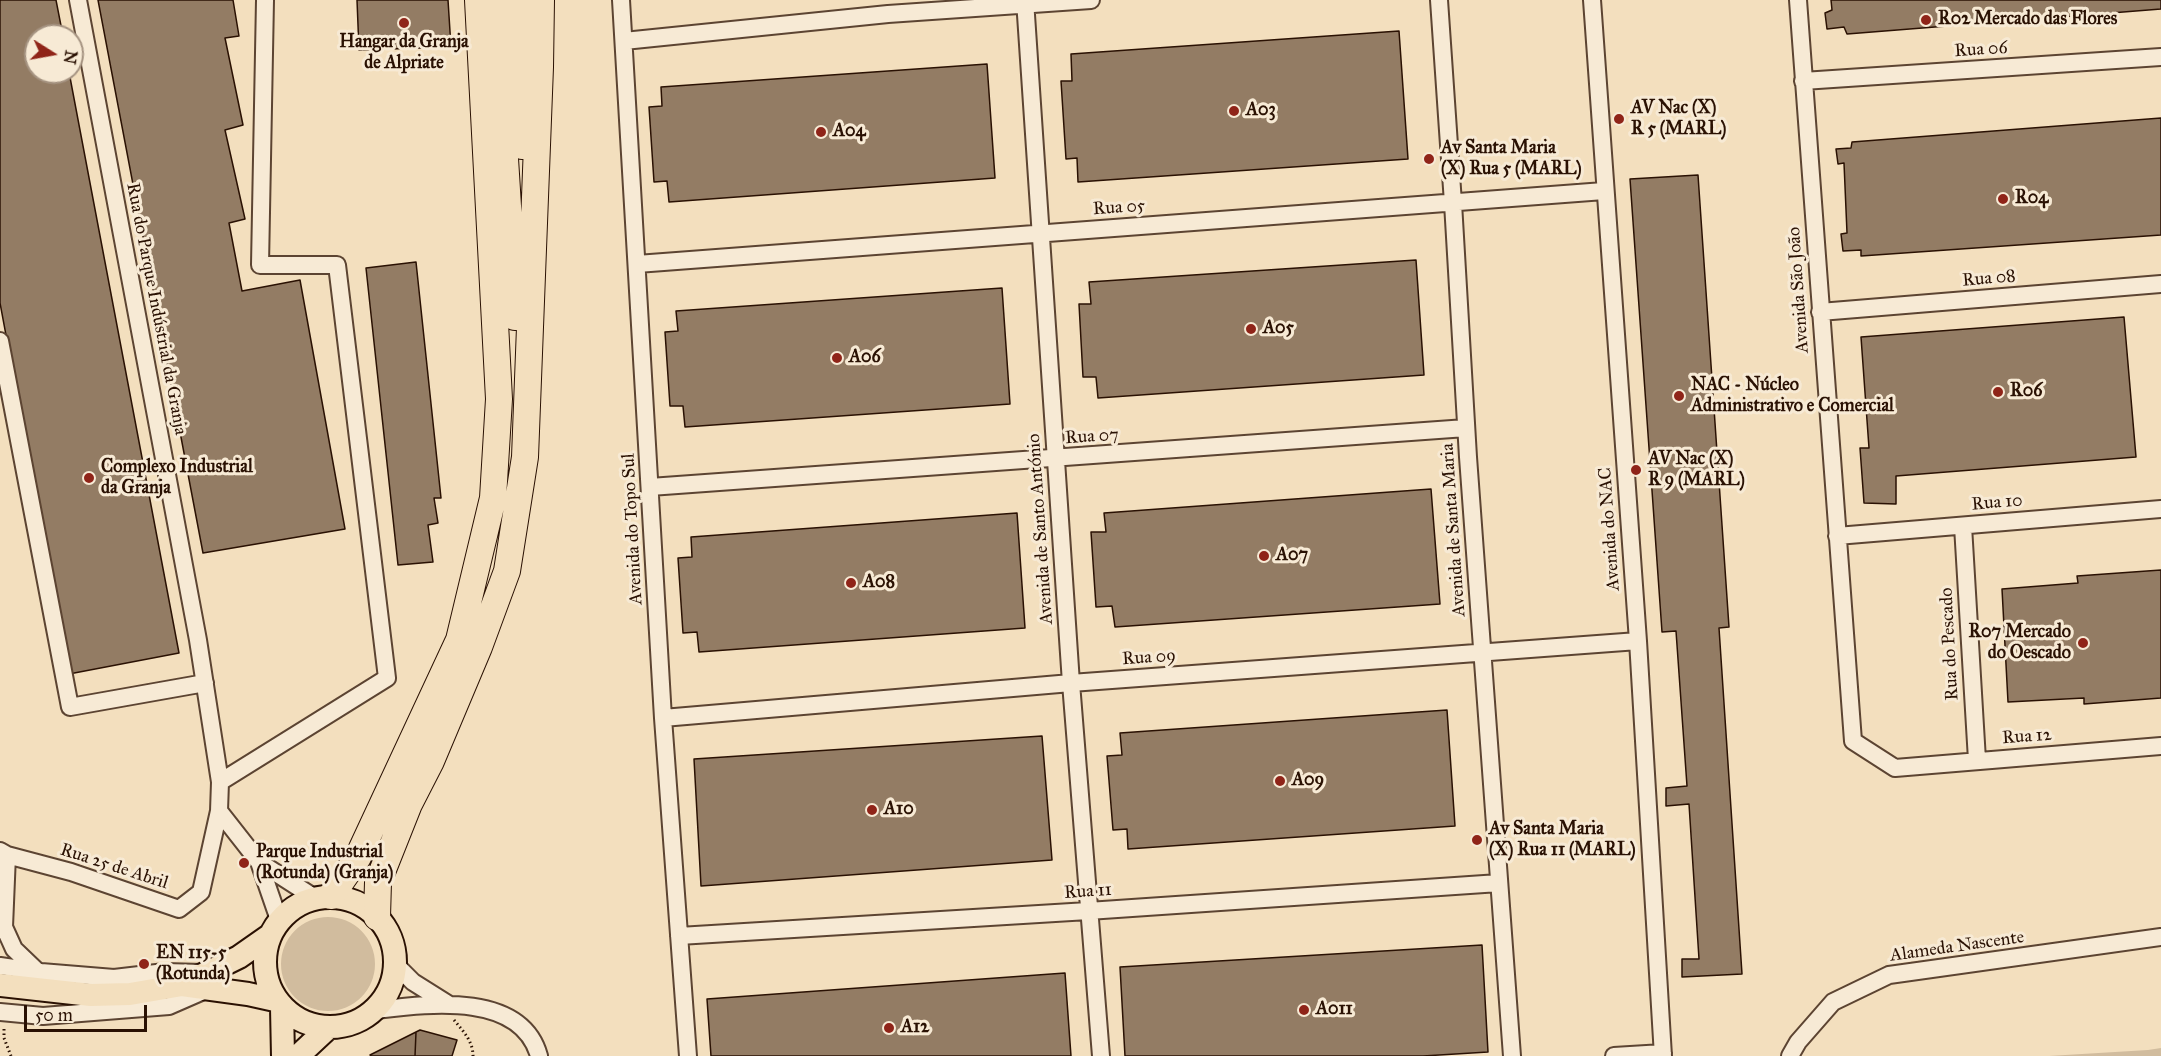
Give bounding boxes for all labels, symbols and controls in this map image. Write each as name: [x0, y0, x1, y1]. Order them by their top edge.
place label: R02 Mercado das Flores: [1938, 9, 2117, 31]
marker: R02 Mercado das Flores: [1919, 13, 1933, 27]
marker: Hangar da Granja de Alpriate: [397, 16, 411, 30]
north arrow: [24, 24, 84, 84]
place label: Hangar da Granja de Alpriate: [339, 32, 469, 74]
street label: Rua 06: [1954, 37, 2008, 63]
text: N: [60, 49, 81, 66]
place label: AV Nac (X) R 5 (MARL): [1631, 98, 1726, 140]
place label: A03: [1246, 100, 1276, 122]
marker: A03: [1227, 104, 1241, 118]
marker: AV Nac (X) R 5 (MARL): [1612, 112, 1626, 126]
place label: A04: [833, 121, 866, 143]
marker: A04: [814, 125, 828, 139]
place label: Av Santa Maria (X) Rua 5 (MARL): [1441, 138, 1582, 180]
marker: Av Santa Maria (X) Rua 5 (MARL): [1422, 152, 1436, 166]
street label: Rua do Parque Indústrial da Granja: [121, 181, 191, 437]
place label: R04: [2015, 188, 2048, 210]
marker: R04: [1996, 192, 2010, 206]
street label: Rua 05: [1092, 195, 1146, 221]
street label: Avenida São João: [1784, 226, 1814, 354]
street label: Rua 08: [1961, 266, 2017, 292]
place label: A05: [1263, 318, 1294, 340]
marker: A05: [1244, 322, 1258, 336]
place label: A06: [849, 347, 881, 369]
marker: A06: [830, 351, 844, 365]
place label: NAC - Núcleo Administrativo e Comercial: [1691, 375, 1894, 418]
place label: R06: [2010, 381, 2042, 403]
marker: R06: [1991, 385, 2005, 399]
marker: NAC - Núcleo Administrativo e Comercial: [1672, 389, 1686, 403]
street label: Rua 07: [1064, 424, 1120, 450]
street label: Avenida de Santo António: [1024, 433, 1058, 625]
street label: Avenida de Santa Maria: [1437, 443, 1471, 617]
place label: AV Nac (X) R 9 (MARL): [1648, 449, 1745, 492]
street label: Avenida do Topo Sul: [618, 453, 648, 605]
place label: Complexo Industrial da Granja: [101, 457, 253, 500]
marker: AV Nac (X) R 9 (MARL): [1629, 463, 1643, 477]
street label: Avenida do NAC: [1595, 467, 1625, 591]
marker: Complexo Industrial da Granja: [82, 471, 96, 485]
street label: Rua 10: [1971, 490, 2023, 516]
place label: A07: [1276, 545, 1308, 567]
marker: A07: [1257, 549, 1271, 563]
place label: A08: [863, 572, 895, 594]
marker: A08: [844, 576, 858, 590]
street label: Rua do Pescado: [1936, 587, 1964, 701]
place label: R07 Mercado do Oescado: [1968, 622, 2071, 664]
marker: R07 Mercado do Oescado: [2076, 636, 2090, 650]
street label: Rua 09: [1121, 645, 1177, 671]
street label: Rua 12: [2002, 724, 2052, 750]
place label: A09: [1292, 770, 1324, 792]
marker: A09: [1273, 774, 1287, 788]
place label: A10: [884, 799, 914, 821]
marker: A10: [865, 803, 879, 817]
place label: Av Santa Maria (X) Rua 11 (MARL): [1489, 819, 1636, 862]
marker: Av Santa Maria (X) Rua 11 (MARL): [1470, 833, 1484, 847]
street label: Rua 25 de Abril: [57, 839, 171, 895]
place label: Parque Industrial (Rotunda) (Granja): [256, 842, 393, 884]
marker: Parque Industrial (Rotunda) (Granja): [237, 856, 251, 870]
street label: Rua 11: [1063, 880, 1113, 904]
street label: Alameda Nascente: [1889, 927, 2025, 967]
place label: EN 115-5 (Rotunda): [156, 943, 230, 986]
marker: EN 115-5 (Rotunda): [137, 957, 151, 971]
scale bar: [27, 993, 150, 1031]
place label: A011: [1316, 999, 1353, 1021]
marker: A011: [1297, 1003, 1311, 1017]
text: 50 m: [35, 1004, 73, 1026]
place label: A12: [901, 1017, 929, 1039]
marker: A12: [882, 1021, 896, 1035]

